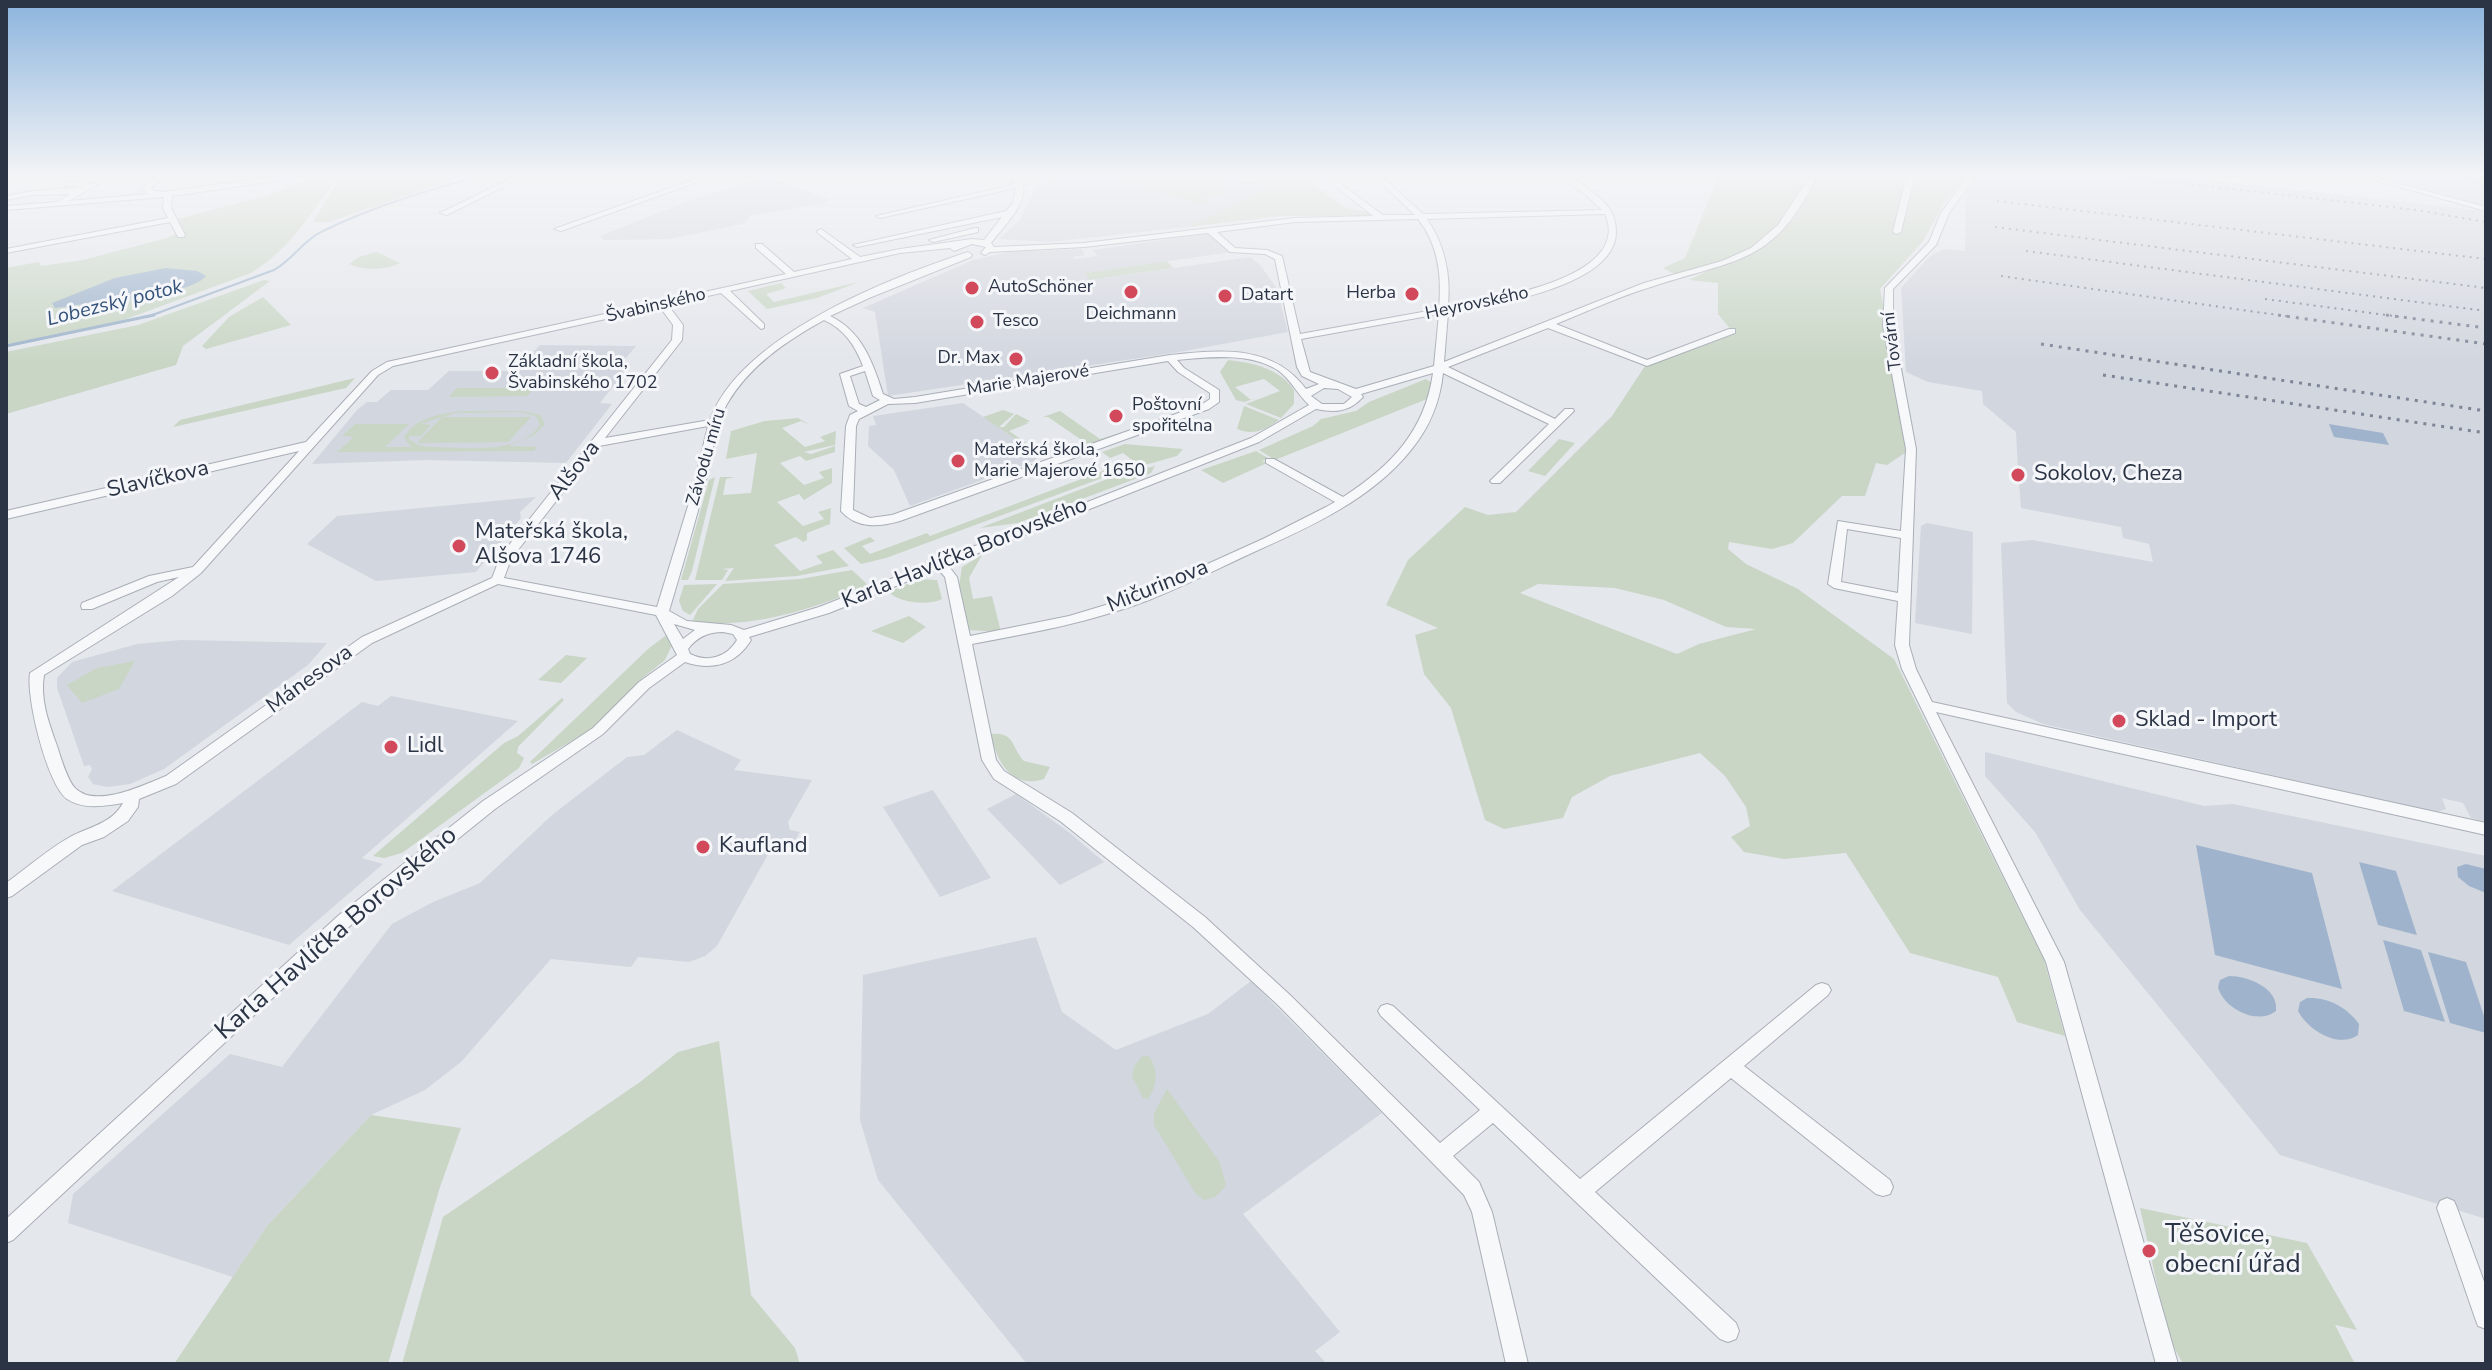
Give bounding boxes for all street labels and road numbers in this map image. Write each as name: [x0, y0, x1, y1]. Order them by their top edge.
street label: Heyrovského: [1423, 283, 1531, 325]
street label: Švabinského: [604, 284, 708, 328]
street label: Tovární: [1879, 310, 1907, 372]
street label: Marie Majerové: [965, 361, 1091, 401]
street label: Závodu míru: [683, 406, 731, 508]
street label: Alšova: [544, 436, 606, 506]
street label: Slavíčkova: [104, 455, 212, 505]
street label: Karla Havlíčka Borovského: [838, 493, 1092, 615]
street label: Mičurinova: [1104, 555, 1212, 619]
street label: Mánesova: [262, 640, 358, 720]
street label: Karla Havlíčka Borovského: [210, 820, 464, 1048]

